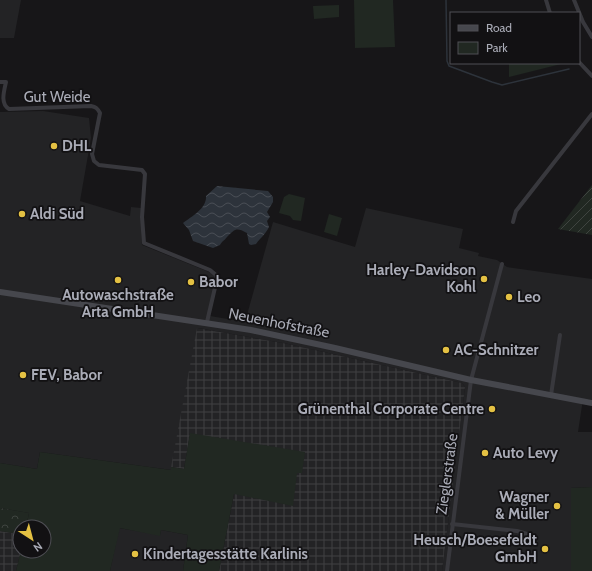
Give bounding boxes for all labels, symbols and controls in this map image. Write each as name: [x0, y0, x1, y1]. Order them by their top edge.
legend: [450, 12, 580, 64]
text: Road: [486, 20, 512, 35]
text: Park: [486, 40, 508, 55]
street label: Gut Weide: [24, 88, 91, 106]
place label: DHL: [62, 137, 92, 155]
marker: DHL: [49, 141, 59, 151]
place label: Aldi Süd: [30, 205, 84, 223]
marker: Aldi Süd: [17, 209, 27, 219]
place label: Harley-Davidson Kohl: [366, 261, 476, 296]
place label: Babor: [199, 273, 238, 291]
marker: Harley-Davidson Kohl: [479, 274, 489, 284]
marker: Autowaschstraße Arta GmbH: [113, 275, 123, 285]
marker: Babor: [186, 277, 196, 287]
place label: Autowaschstraße Arta GmbH: [62, 286, 174, 321]
place label: Leo: [517, 288, 541, 306]
marker: Leo: [504, 292, 514, 302]
street label: Neuenhofstraße: [227, 304, 331, 342]
place label: AC-Schnitzer: [454, 341, 539, 359]
marker: AC-Schnitzer: [441, 345, 451, 355]
place label: FEV, Babor: [31, 366, 102, 384]
marker: FEV, Babor: [18, 370, 28, 380]
place label: Grünenthal Corporate Centre: [298, 400, 484, 418]
marker: Grünenthal Corporate Centre: [487, 404, 497, 414]
street label: Zieglerstraße: [432, 432, 462, 516]
place label: Auto Levy: [493, 444, 559, 462]
marker: Auto Levy: [480, 448, 490, 458]
place label: Wagner & Müller: [495, 488, 549, 523]
marker: Wagner & Müller: [552, 501, 562, 511]
north arrow: [12, 519, 52, 559]
place label: Heusch/Boesefeldt GmbH: [413, 531, 537, 566]
text: N: [31, 539, 45, 555]
marker: Heusch/Boesefeldt GmbH: [540, 544, 550, 554]
place label: Kindertagesstätte Karlinis: [143, 545, 308, 563]
marker: Kindertagesstätte Karlinis: [130, 549, 140, 559]

